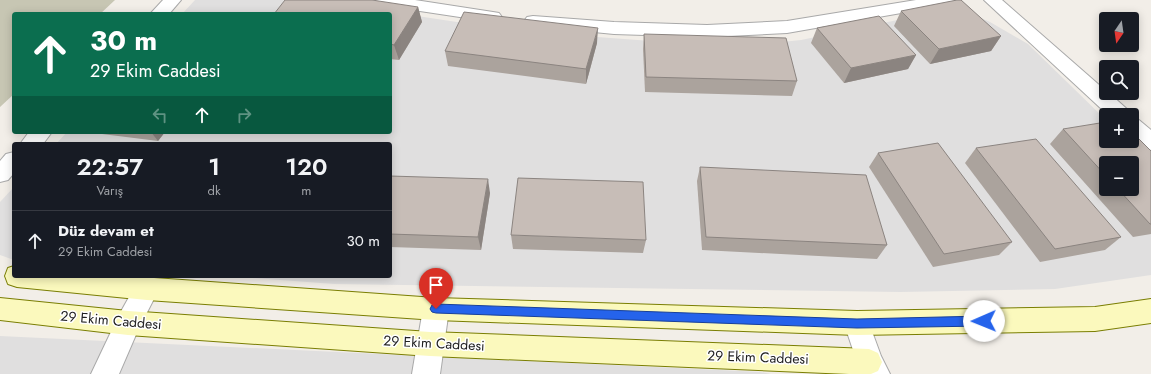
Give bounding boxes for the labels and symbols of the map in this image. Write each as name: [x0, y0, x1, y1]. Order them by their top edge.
north arrow: [1099, 12, 1139, 52]
pin: [419, 268, 453, 309]
position arrow: [963, 300, 1005, 342]
street label: 29 Ekim Caddesi: [60, 306, 162, 334]
street label: 29 Ekim Caddesi: [383, 330, 485, 356]
street label: 29 Ekim Caddesi: [707, 345, 809, 369]

